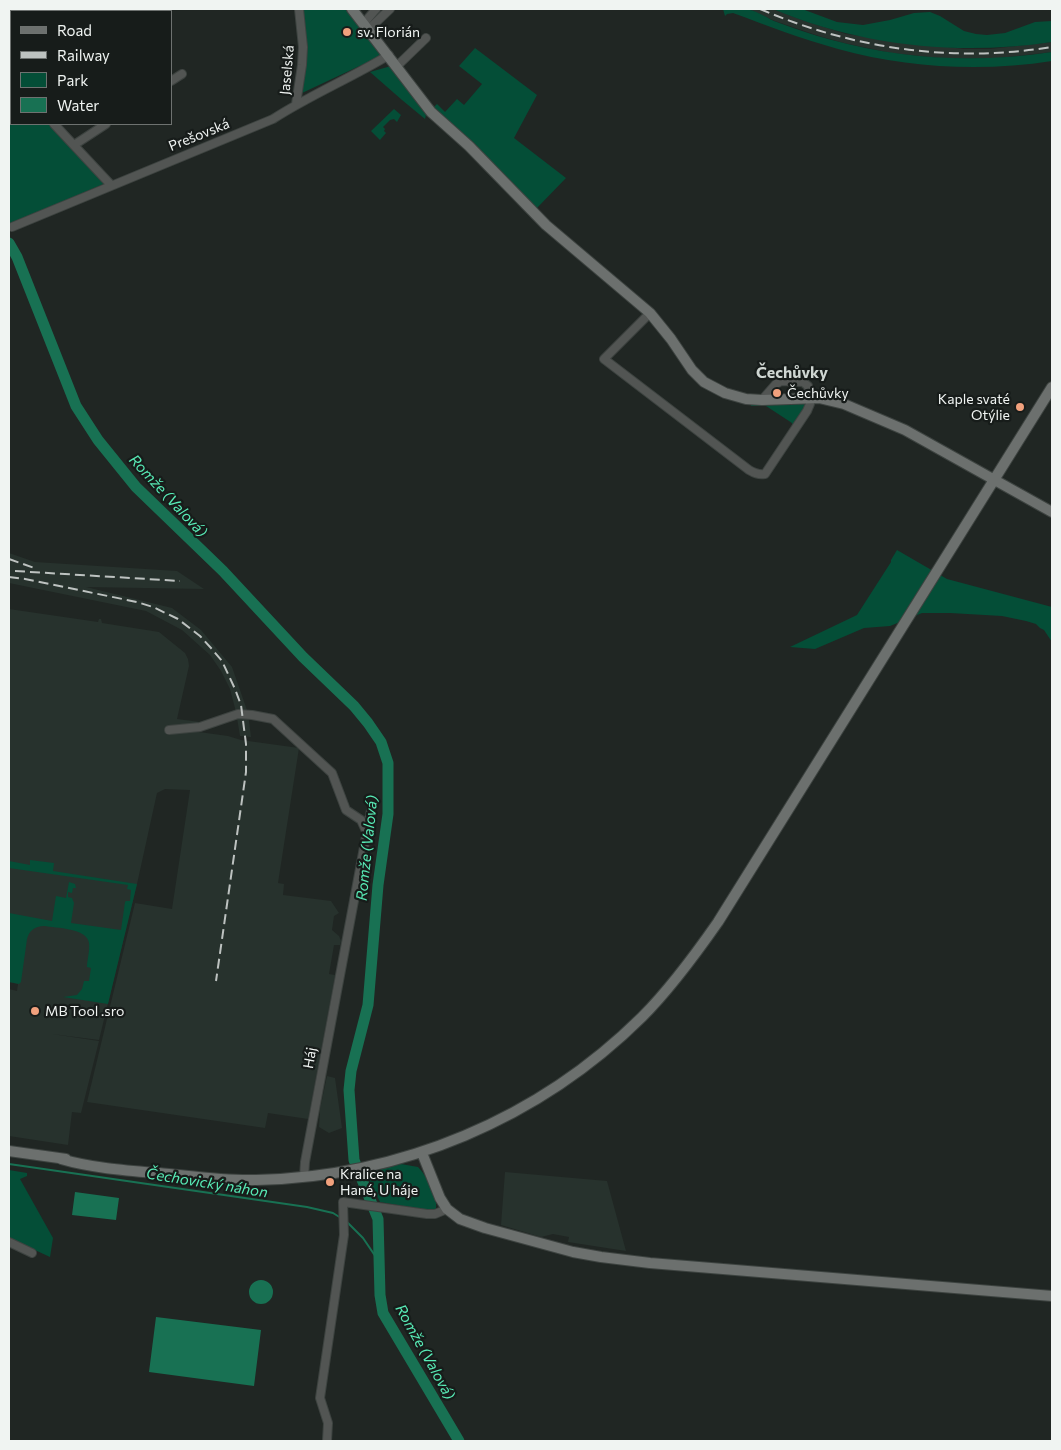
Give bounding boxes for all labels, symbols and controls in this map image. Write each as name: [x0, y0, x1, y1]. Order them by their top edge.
legend: [10, 10, 172, 125]
text: Road: [57, 21, 92, 39]
place label: sv. Florián: [357, 24, 420, 40]
marker: sv. Florián: [341, 26, 353, 38]
street label: Jaselská: [276, 44, 298, 96]
text: Railway: [57, 46, 110, 64]
text: Park: [57, 71, 88, 89]
text: Water: [57, 96, 99, 114]
street label: Prešovská: [166, 115, 232, 155]
district label: Čechůvky: [756, 363, 828, 383]
place label: Čechůvky: [787, 385, 849, 401]
marker: Čechůvky: [771, 387, 783, 399]
place label: Kaple svaté Otýlie: [938, 391, 1010, 424]
marker: Kaple svaté Otýlie: [1014, 401, 1026, 413]
water label: Romže (Valová): [125, 451, 211, 541]
water label: Romže (Valová): [352, 794, 382, 902]
place label: MB Tool .sro: [45, 1003, 124, 1019]
marker: MB Tool .sro: [29, 1005, 41, 1017]
street label: Háj: [300, 1046, 320, 1070]
water label: Čechovický náhon: [145, 1164, 269, 1202]
place label: Kralice na Hané, U háje: [340, 1166, 418, 1198]
marker: Kralice na Hané, U háje: [324, 1176, 336, 1188]
water label: Romže (Valová): [391, 1301, 459, 1403]

